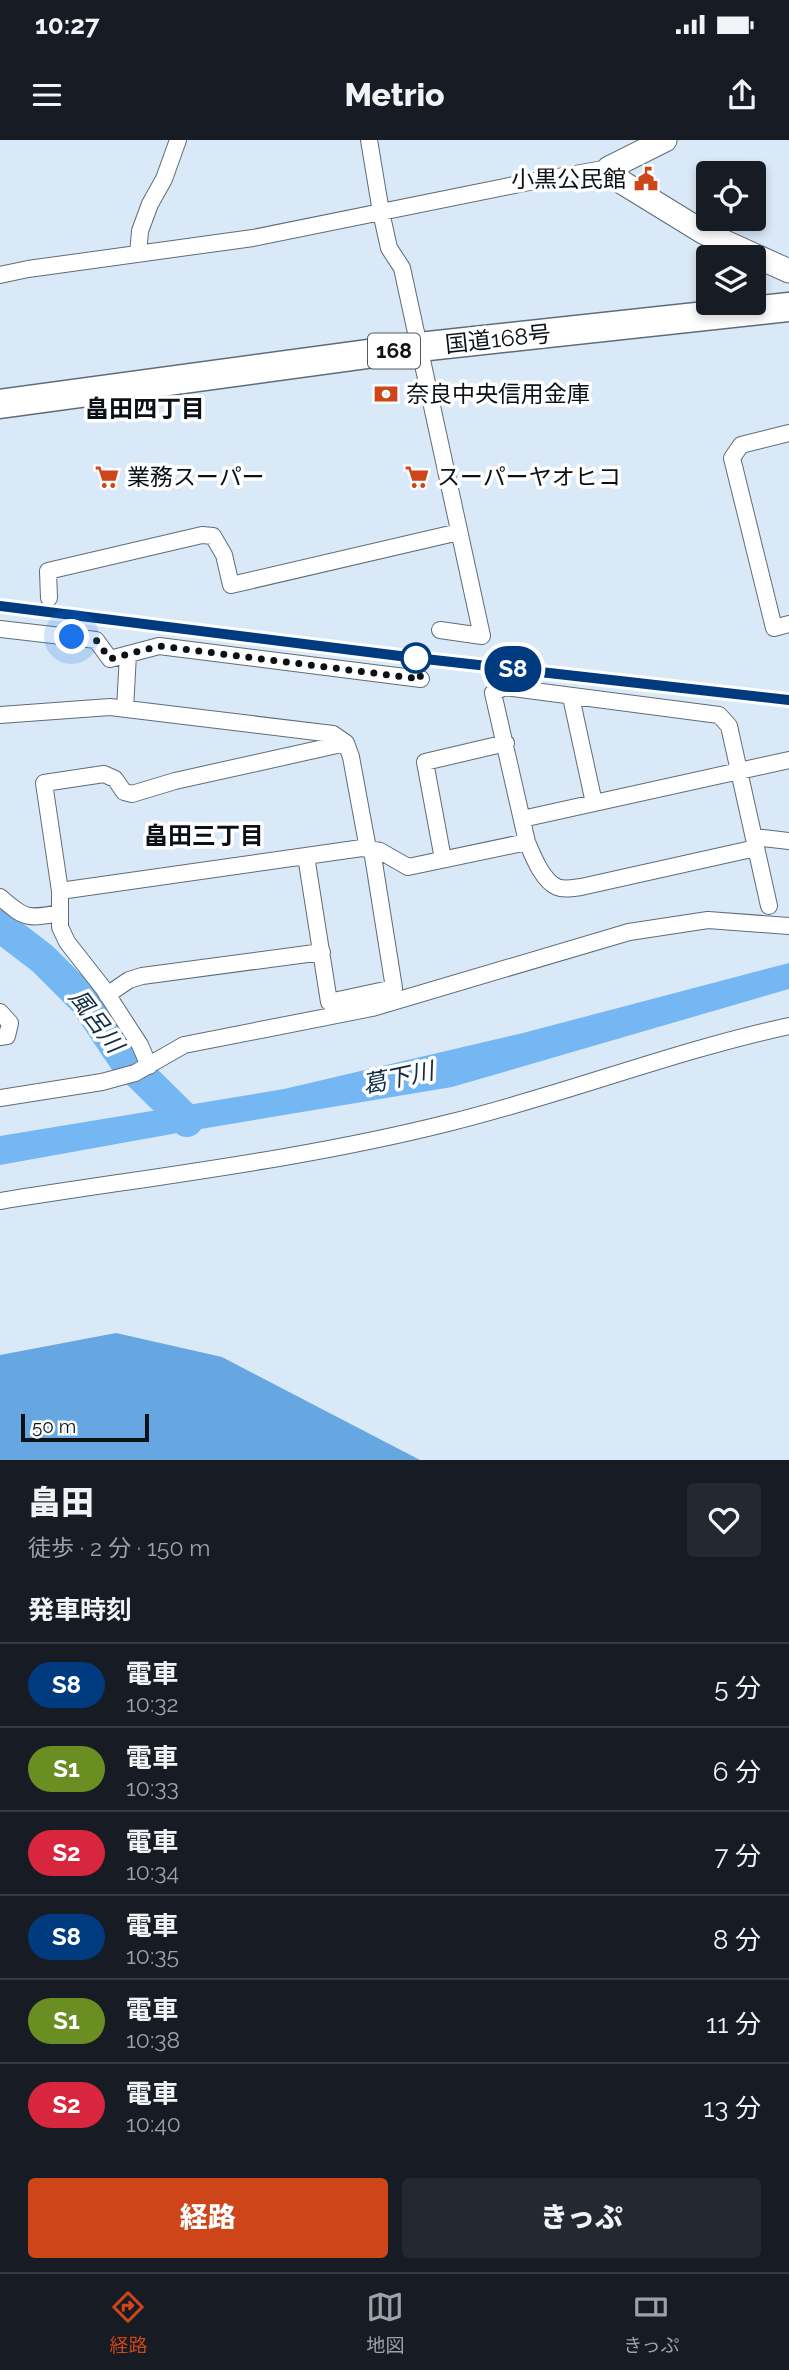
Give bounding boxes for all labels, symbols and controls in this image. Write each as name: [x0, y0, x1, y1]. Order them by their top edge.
text: 10:27: [35, 10, 99, 40]
icon: menu: [28, 76, 66, 114]
text: Metrio: [344, 76, 445, 113]
icon: share: [723, 76, 761, 114]
map controls: [696, 161, 766, 315]
button: locate: [696, 161, 766, 231]
place label: 小黒公民館: [511, 165, 626, 192]
public building icon: 小黒公民館: [632, 165, 660, 193]
button: layers: [696, 245, 766, 315]
street label: 国道168号: [444, 320, 552, 357]
road number: 168: [368, 334, 420, 368]
bank icon: 奈良中央信用金庫: [372, 380, 400, 408]
place label: 奈良中央信用金庫: [406, 380, 590, 407]
district label: 畠田四丁目: [85, 394, 205, 423]
supermarket icon: 業務スーパー: [93, 463, 121, 491]
place label: 業務スーパー: [127, 463, 265, 490]
supermarket icon: スーパーヤオヒコ: [403, 463, 431, 491]
place label: スーパーヤオヒコ: [437, 463, 621, 490]
your location: [54, 619, 89, 654]
unlabelled marker: [401, 643, 431, 673]
line badge: S8: [482, 646, 544, 692]
text: S8: [498, 654, 528, 683]
district label: 畠田三丁目: [144, 821, 264, 850]
water label: 風呂川: [63, 983, 131, 1061]
water label: 葛下川: [360, 1055, 439, 1099]
scale bar: [21, 1411, 149, 1443]
text: 50 m: [32, 1415, 76, 1437]
text: 畠田: [28, 1483, 94, 1522]
button: heart: [687, 1483, 761, 1557]
text: 徒歩 · 2 分 · 150 m: [28, 1534, 210, 1561]
text: 発車時刻: [28, 1595, 132, 1625]
text: 電車: [126, 1659, 178, 1689]
text: S8: [52, 1670, 81, 1699]
text: 5 分: [714, 1673, 761, 1703]
text: 10:32: [126, 1690, 179, 1717]
text: 電車: [126, 1743, 178, 1773]
text: S1: [53, 1754, 80, 1783]
text: 6 分: [713, 1757, 761, 1787]
text: 10:33: [126, 1774, 179, 1801]
text: 電車: [126, 1827, 178, 1857]
text: S2: [52, 1838, 81, 1867]
text: 7 分: [714, 1841, 761, 1871]
text: 10:34: [126, 1858, 179, 1885]
text: 電車: [126, 1911, 178, 1941]
text: S8: [52, 1922, 81, 1951]
text: 8 分: [713, 1925, 761, 1955]
text: 10:35: [126, 1942, 179, 1969]
text: 電車: [126, 1995, 178, 2025]
text: S1: [53, 2006, 80, 2035]
text: 11 分: [706, 2009, 761, 2039]
text: 10:38: [126, 2026, 180, 2053]
text: 電車: [126, 2079, 178, 2109]
text: S2: [52, 2090, 81, 2119]
text: 13 分: [703, 2093, 761, 2123]
text: 10:40: [126, 2110, 181, 2137]
button: 経路: [28, 2178, 388, 2258]
button: きっぷ: [402, 2178, 761, 2258]
tab: 経路: [109, 2288, 147, 2357]
tab: 地図: [366, 2288, 404, 2357]
tab: きっぷ: [623, 2288, 680, 2357]

